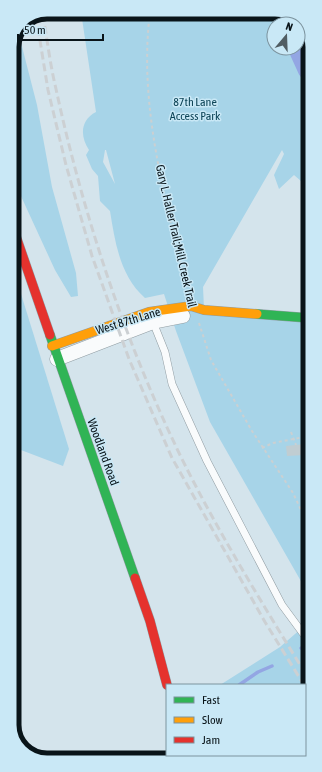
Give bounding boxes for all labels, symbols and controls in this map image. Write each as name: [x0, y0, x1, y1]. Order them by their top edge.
scale bar: [18, 16, 103, 42]
north arrow: [266, 16, 306, 56]
text: N: [284, 20, 294, 33]
text: 50 m: [24, 23, 46, 37]
park label: 87th Lane Access Park: [170, 95, 221, 123]
street label: Gary L. Haller Trail;Mill Creek Trail: [153, 163, 199, 310]
street label: West 87th Lane: [94, 305, 162, 337]
street label: Woodland Road: [84, 417, 122, 487]
legend: [166, 684, 306, 756]
text: Fast: [202, 693, 220, 707]
text: Slow: [202, 713, 223, 727]
text: Jam: [202, 733, 220, 747]

